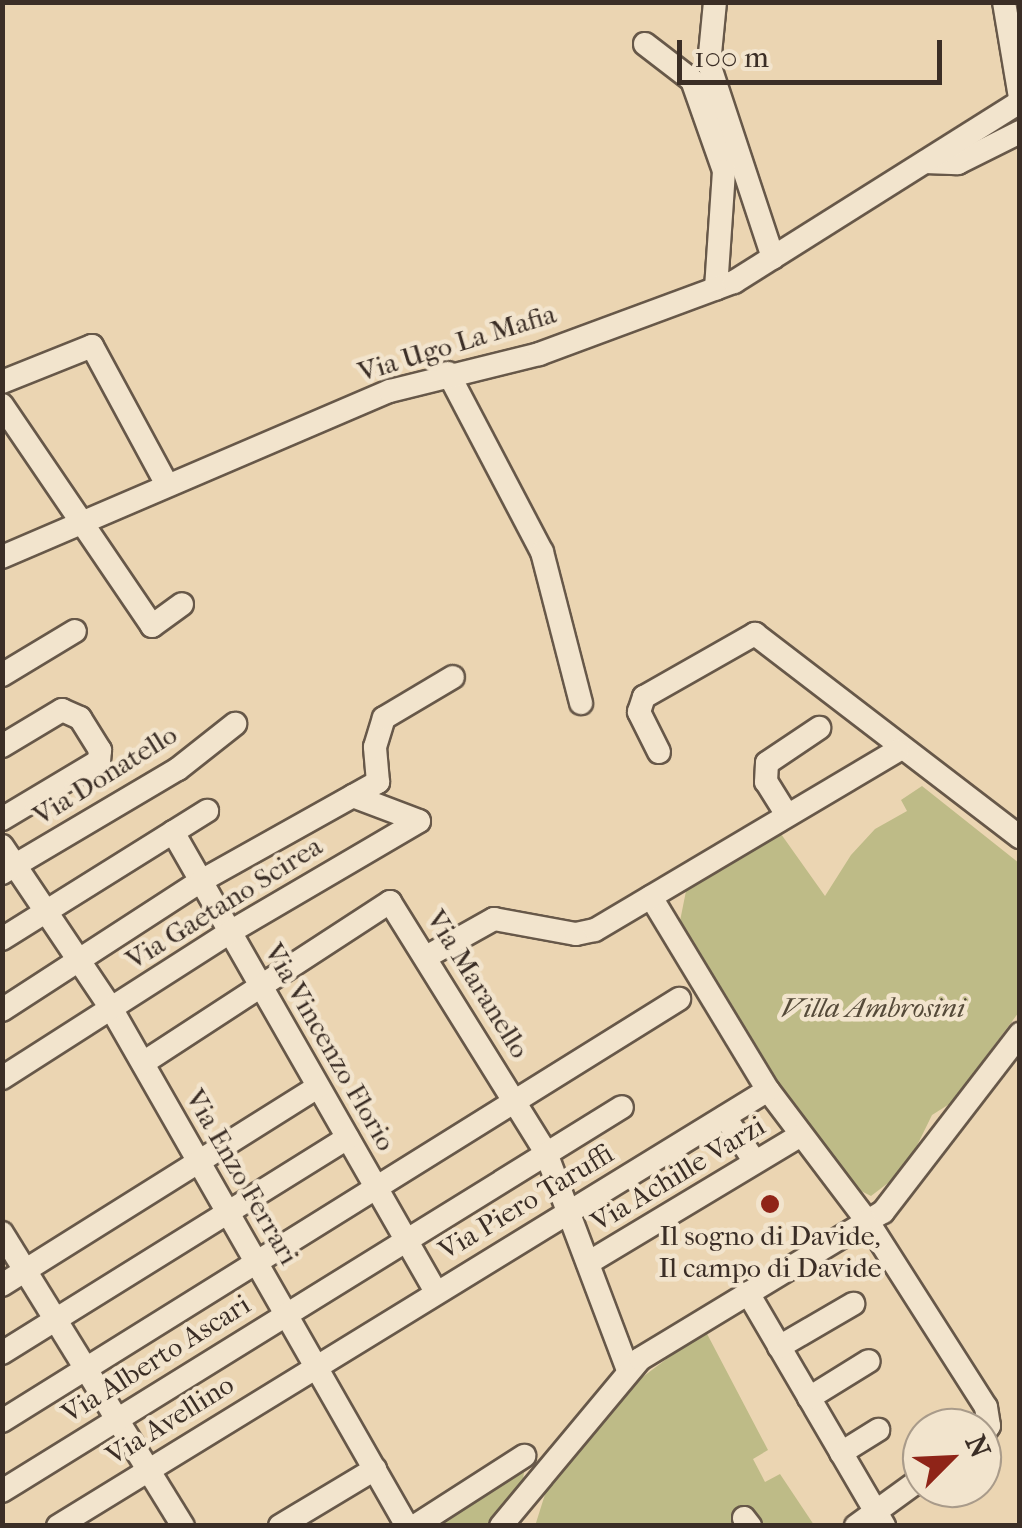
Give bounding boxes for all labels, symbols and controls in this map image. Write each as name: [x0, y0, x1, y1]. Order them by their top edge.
scale bar: [682, 20, 947, 82]
text: 100 m: [694, 40, 769, 75]
street label: Via Ugo La Mafia: [354, 297, 560, 389]
street label: Via Donatello: [27, 718, 183, 832]
street label: Via Gaetano Scirea: [120, 829, 328, 977]
street label: Via Maranello: [419, 904, 537, 1064]
street label: Via Vincenzo Florio: [257, 937, 403, 1157]
park label: Villa Ambrosini: [781, 991, 965, 1025]
street label: Via Enzo Ferrari: [178, 1083, 306, 1271]
street label: Via Achille Varzi: [585, 1109, 771, 1239]
street label: Via Piero Taruffi: [433, 1137, 619, 1267]
marker: Il sogno di Davide, Il campo di Davide: [759, 1193, 781, 1215]
place label: Il sogno di Davide, Il campo di Davide: [658, 1219, 882, 1285]
street label: Via Alberto Ascari: [56, 1288, 256, 1430]
street label: Via Avellino: [100, 1368, 240, 1472]
north arrow: [902, 1408, 1002, 1508]
text: N: [959, 1430, 997, 1463]

